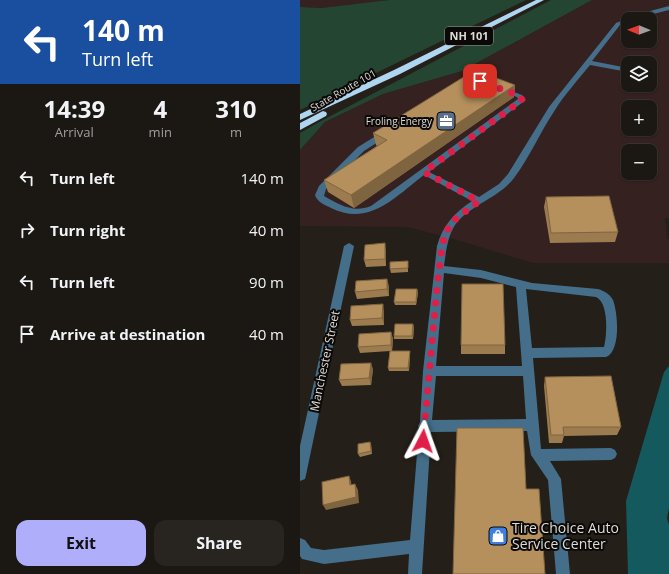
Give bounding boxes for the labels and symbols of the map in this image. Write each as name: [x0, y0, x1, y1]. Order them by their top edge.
north arrow: [621, 12, 657, 48]
road number: NH 101: [445, 27, 493, 45]
pin: [463, 64, 497, 98]
street label: State Route 101: [308, 66, 378, 114]
office icon: Froling Energy: [435, 110, 457, 132]
place label: Froling Energy: [366, 114, 433, 128]
street label: Manchester Street: [305, 309, 344, 413]
position arrow: [402, 420, 444, 462]
place label: Tire Choice Auto Service Center: [512, 518, 619, 553]
shop icon: Tire Choice Auto Service Center: [487, 525, 509, 547]

